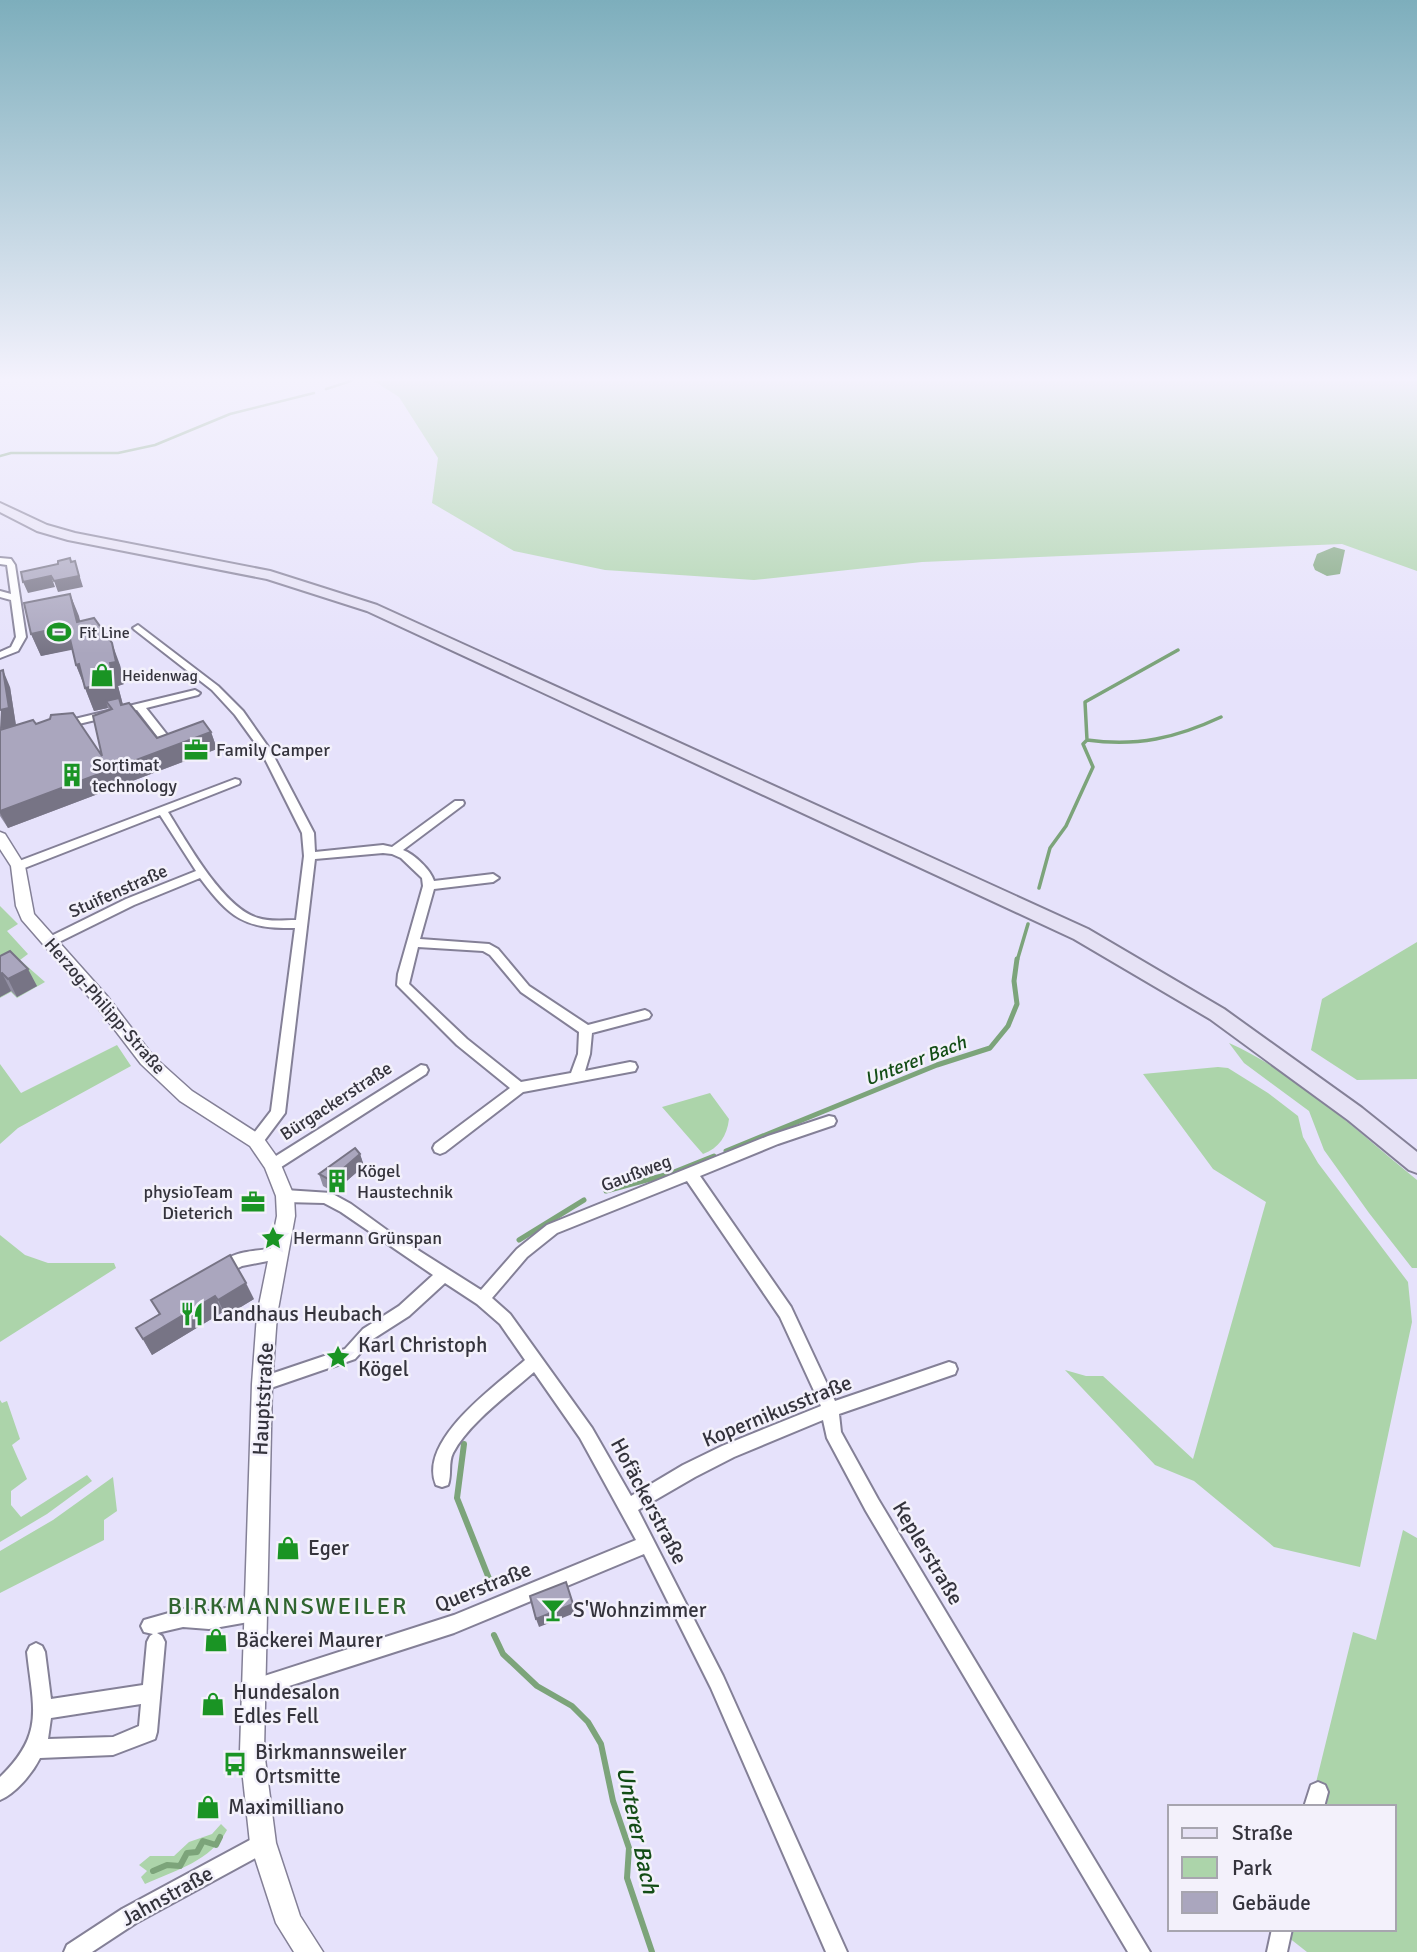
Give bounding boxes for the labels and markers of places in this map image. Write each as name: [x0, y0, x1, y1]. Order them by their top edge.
sports icon: Fit Line: [45, 618, 73, 646]
place label: Fit Line: [79, 623, 130, 643]
shop icon: Heidenwag: [88, 661, 116, 689]
place label: Heidenwag: [122, 666, 198, 686]
office icon: Family Camper: [182, 736, 210, 764]
place label: Family Camper: [216, 739, 330, 761]
place label: Sortimat technology: [92, 754, 178, 797]
building icon: Sortimat technology: [58, 761, 86, 789]
place label: Kögel Haustechnik: [357, 1160, 453, 1203]
building icon: Kögel Haustechnik: [323, 1167, 351, 1195]
place label: physioTeam Dieterich: [144, 1181, 233, 1224]
office icon: physioTeam Dieterich: [239, 1188, 267, 1216]
place icon: Hermann Grünspan: [259, 1224, 287, 1252]
place label: Hermann Grünspan: [293, 1227, 442, 1249]
restaurant icon: Landhaus Heubach: [178, 1300, 206, 1328]
place label: Landhaus Heubach: [212, 1301, 383, 1327]
place label: Karl Christoph Kögel: [358, 1332, 487, 1382]
place icon: Karl Christoph Kögel: [324, 1343, 352, 1371]
shop icon: Eger: [274, 1534, 302, 1562]
place label: Eger: [308, 1535, 349, 1561]
bar icon: S'Wohnzimmer: [539, 1596, 567, 1624]
place label: S'Wohnzimmer: [573, 1597, 707, 1623]
shop icon: Bäckerei Maurer: [202, 1626, 230, 1654]
place label: Bäckerei Maurer: [236, 1627, 383, 1653]
place label: Hundesalon Edles Fell: [233, 1679, 340, 1729]
shop icon: Hundesalon Edles Fell: [199, 1690, 227, 1718]
place label: Birkmannsweiler Ortsmitte: [255, 1739, 407, 1789]
bus stop icon: Birkmannsweiler Ortsmitte: [221, 1750, 249, 1778]
shop icon: Maximilliano: [194, 1793, 222, 1821]
place label: Maximilliano: [228, 1794, 344, 1820]

